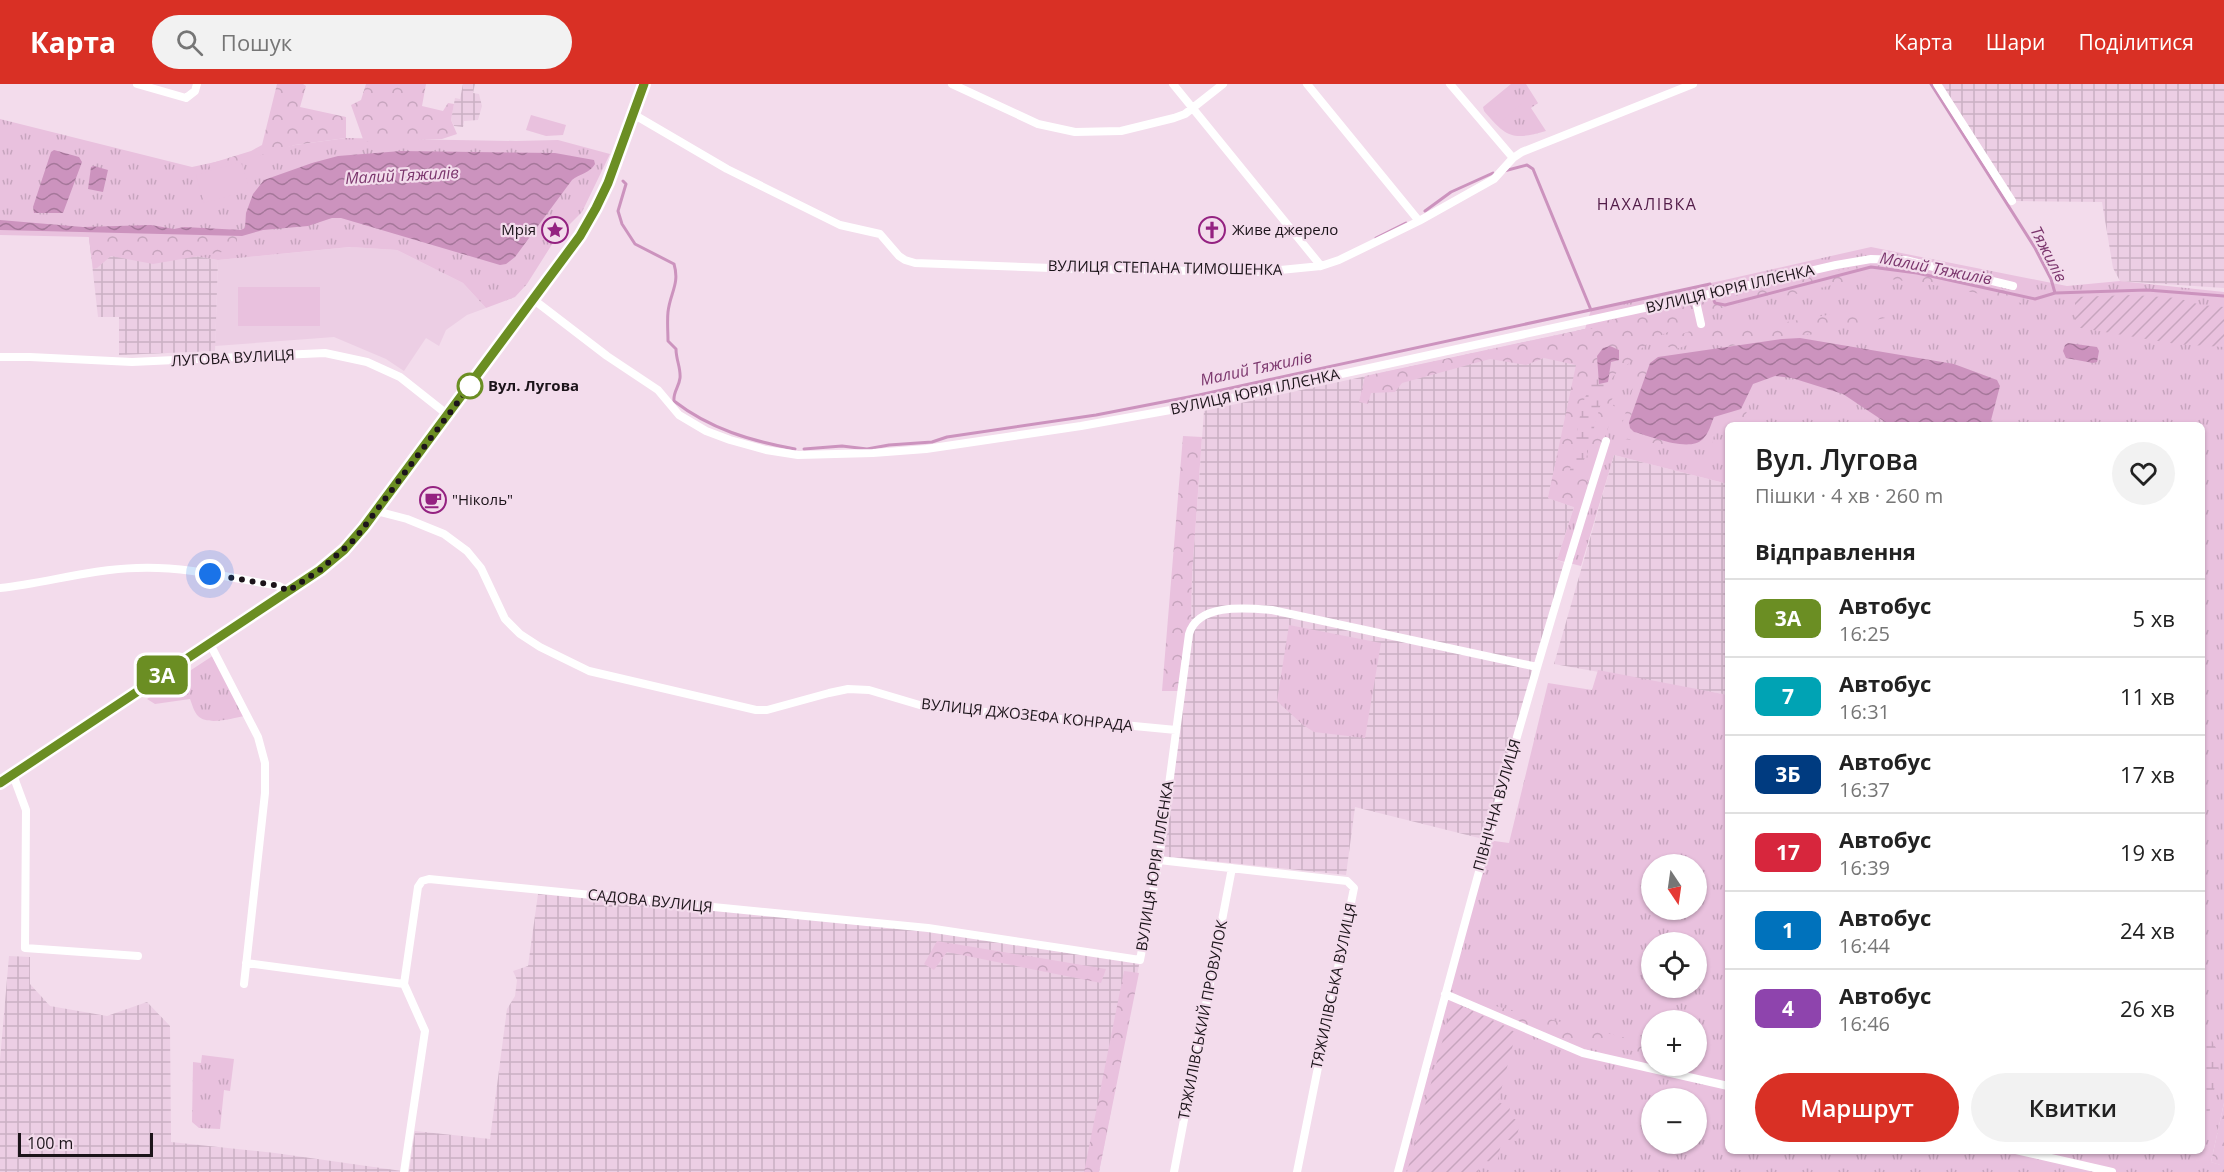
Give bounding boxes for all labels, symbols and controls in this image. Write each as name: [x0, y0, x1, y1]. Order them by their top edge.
search box: [152, 15, 572, 69]
text: Карта: [30, 23, 116, 61]
icon: search: [173, 26, 206, 59]
text: Пошук: [221, 27, 292, 57]
text: Карта: [1894, 28, 1953, 56]
text: Шари: [1986, 28, 2045, 56]
text: Поділитися: [2078, 28, 2194, 56]
water label: Малий Тяжилів: [345, 161, 460, 189]
district label: НАХАЛІВКА: [1597, 193, 1697, 215]
place icon: Мрія: [540, 215, 570, 245]
church icon: Живе джерело: [1197, 215, 1227, 245]
place label: Мрія: [501, 219, 536, 239]
place label: Живе джерело: [1232, 219, 1338, 239]
water label: Тяжилів: [2026, 222, 2073, 286]
water label: Малий Тяжилів: [1878, 246, 1994, 290]
street label: ВУЛИЦЯ СТЕПАНА ТИМОШЕНКА: [1048, 255, 1283, 279]
street label: ВУЛИЦЯ ЮРІЯ ІЛЛЄНКА: [1644, 259, 1816, 317]
street label: ЛУГОВА ВУЛИЦЯ: [171, 344, 295, 370]
water label: Малий Тяжилів: [1198, 345, 1314, 391]
street label: ВУЛИЦЯ ЮРІЯ ІЛЛЄНКА: [1168, 363, 1342, 419]
marker: Вул. Лугова: [457, 373, 483, 399]
place label: Вул. Лугова: [488, 375, 579, 395]
text: Вул. Лугова: [1755, 440, 1919, 478]
button: heart: [2112, 442, 2175, 505]
text: Пішки · 4 хв · 260 m: [1755, 482, 1943, 509]
cafe icon: "Ніколь": [418, 485, 448, 515]
place label: "Ніколь": [452, 489, 513, 509]
text: Відправлення: [1755, 536, 1916, 566]
your location: [195, 559, 225, 589]
text: Автобус: [1839, 590, 1931, 620]
text: 5 хв: [2133, 603, 2175, 633]
text: 3А: [1775, 604, 1801, 632]
text: 16:25: [1839, 620, 1890, 647]
line badge: 3А: [135, 656, 189, 694]
text: 3А: [149, 661, 175, 689]
text: Автобус: [1839, 668, 1931, 698]
text: 11 хв: [2120, 681, 2175, 711]
text: 7: [1782, 682, 1794, 710]
street label: ВУЛИЦЯ ДЖОЗЕФА КОНРАДА: [920, 693, 1134, 735]
text: 16:31: [1839, 698, 1890, 725]
street label: ПІВНІЧНА ВУЛИЦЯ: [1468, 736, 1524, 873]
text: Автобус: [1839, 746, 1931, 776]
text: 17 хв: [2120, 759, 2175, 789]
text: 3Б: [1775, 760, 1801, 788]
text: 16:37: [1839, 776, 1890, 803]
street label: ВУЛИЦЯ ЮРІЯ ІЛЛЄНКА: [1131, 779, 1177, 952]
text: Автобус: [1839, 824, 1931, 854]
text: 19 хв: [2120, 837, 2175, 867]
text: 17: [1776, 838, 1800, 866]
north arrow: [1641, 854, 1707, 920]
map controls: [1641, 854, 1707, 1154]
text: 16:39: [1839, 854, 1890, 881]
street label: САДОВА ВУЛИЦЯ: [587, 884, 714, 917]
street label: ТЯЖИЛІВСЬКА ВУЛИЦЯ: [1306, 901, 1360, 1071]
text: Автобус: [1839, 902, 1931, 932]
text: 24 хв: [2120, 915, 2175, 945]
text: 1: [1782, 916, 1794, 944]
street label: ТЯЖИЛІВСЬКИЙ ПРОВУЛОК: [1173, 917, 1231, 1121]
button: locate: [1641, 932, 1707, 998]
text: 16:44: [1839, 932, 1890, 959]
text: Автобус: [1839, 980, 1931, 1010]
text: 26 хв: [2120, 993, 2175, 1023]
text: 4: [1782, 994, 1794, 1022]
button: +: [1641, 1010, 1707, 1076]
text: 16:46: [1839, 1010, 1890, 1037]
button: Маршрут: [1755, 1073, 1959, 1142]
button: Квитки: [1971, 1073, 2175, 1142]
button: −: [1641, 1088, 1707, 1154]
scale bar: [18, 1130, 153, 1158]
text: 100 m: [27, 1132, 73, 1154]

